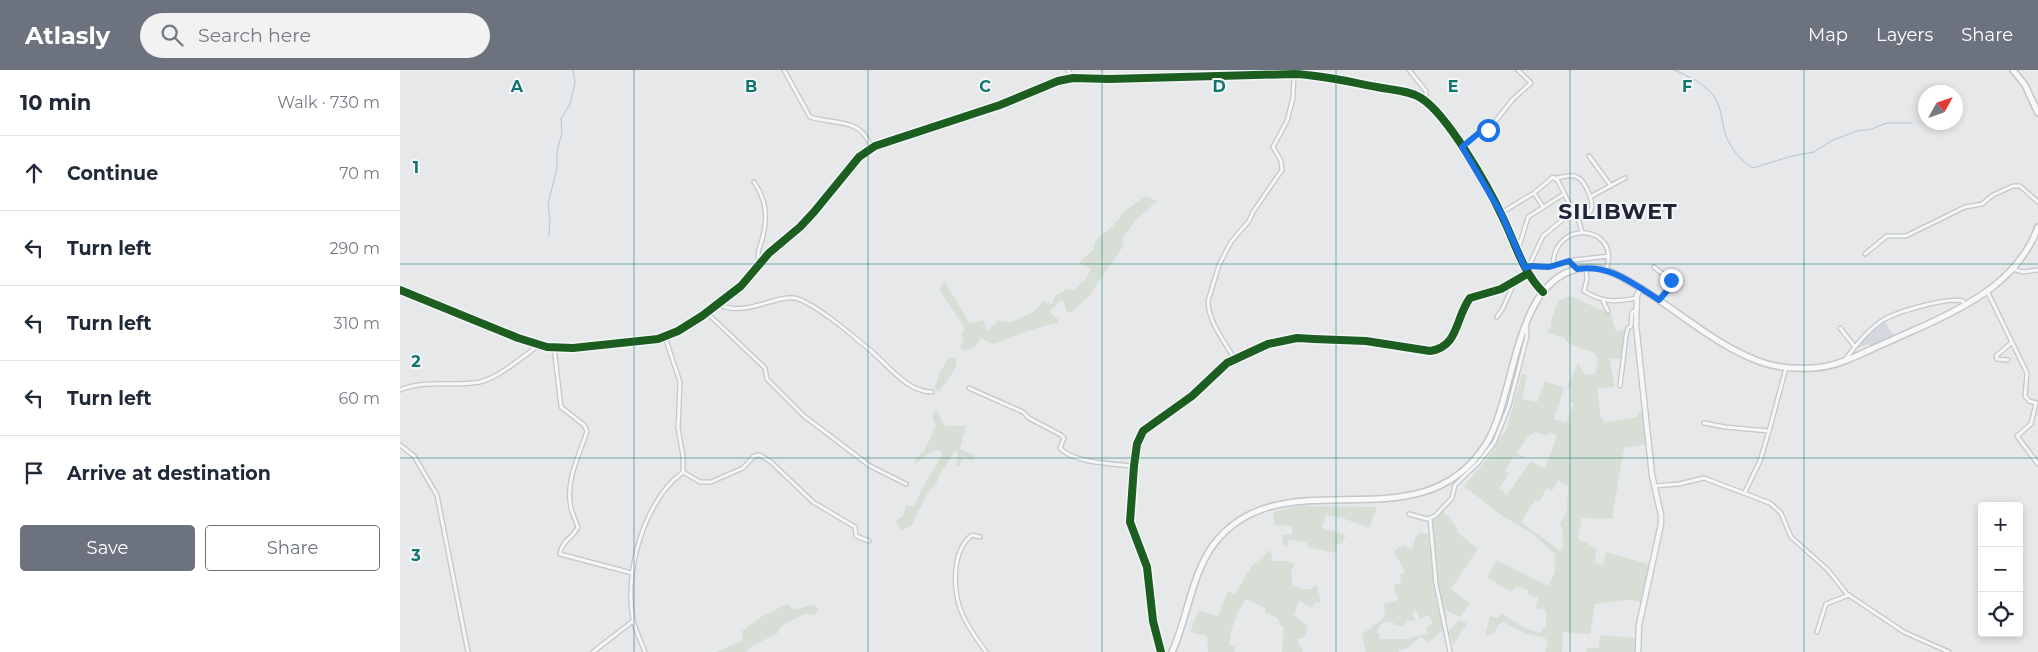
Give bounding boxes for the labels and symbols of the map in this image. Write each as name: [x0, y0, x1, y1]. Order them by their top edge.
text: A: [510, 77, 524, 96]
text: B: [745, 77, 757, 96]
text: C: [979, 77, 991, 96]
text: D: [1212, 77, 1226, 96]
text: E: [1448, 77, 1458, 96]
text: F: [1682, 77, 1692, 96]
north arrow: [1918, 85, 1963, 130]
route start: [1477, 119, 1500, 142]
text: 1: [413, 158, 419, 177]
district label: SILIBWET: [1558, 198, 1678, 225]
route end: [1660, 269, 1683, 292]
text: 2: [411, 352, 421, 371]
text: 3: [410, 546, 421, 565]

